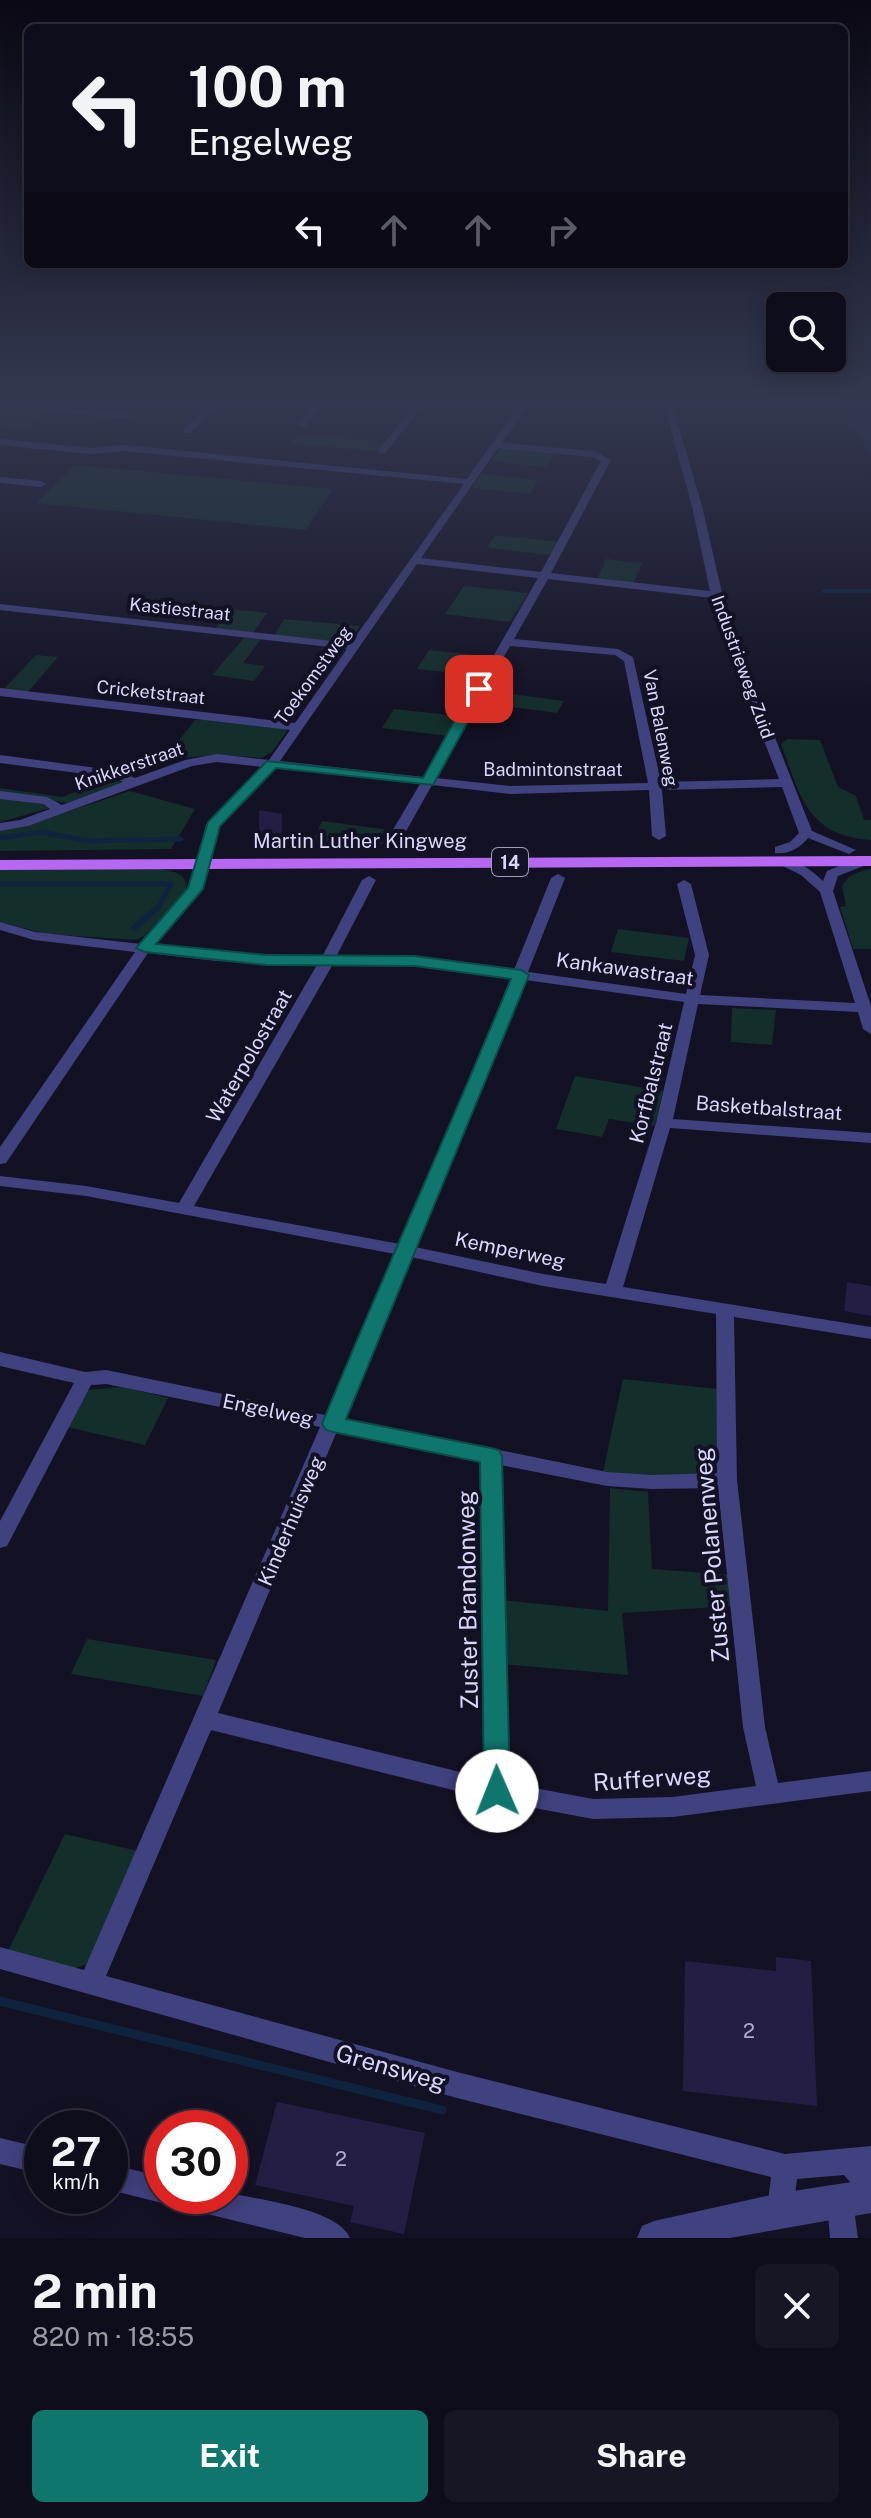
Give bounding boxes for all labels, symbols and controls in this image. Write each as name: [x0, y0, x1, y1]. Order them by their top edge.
text: 100 m: [188, 54, 347, 120]
icon: left: [56, 56, 160, 160]
text: Engelweg: [188, 121, 353, 163]
icon: left: [288, 208, 332, 252]
icon: ahead: [372, 208, 416, 252]
icon: ahead: [456, 208, 500, 252]
icon: right: [540, 208, 584, 252]
map controls: [766, 292, 846, 372]
button: search: [766, 292, 846, 372]
street label: Kastiestraat: [128, 593, 232, 625]
street label: Industrieweg Zuid: [707, 593, 779, 741]
street label: Toekomstweg: [270, 622, 356, 728]
pin: [445, 655, 513, 723]
icon: arrive: [457, 667, 501, 711]
street label: Van Balenweg: [639, 668, 683, 788]
street label: Cricketstraat: [96, 676, 206, 708]
street label: Knikkerstraat: [72, 738, 186, 794]
street label: Badmintonstraat: [483, 759, 623, 780]
street label: Martin Luther Kingweg: [253, 829, 467, 853]
road number: 14: [492, 848, 528, 876]
street label: Kankawastraat: [555, 947, 695, 991]
street label: Waterpolostraat: [201, 985, 297, 1127]
street label: Korfbalstraat: [624, 1020, 678, 1146]
street label: Basketbalstraat: [695, 1091, 843, 1125]
street label: Kemperweg: [453, 1227, 567, 1273]
street label: Engelweg: [221, 1389, 315, 1431]
street label: Zuster Polanenweg: [688, 1446, 734, 1664]
street label: Kinderhuisweg: [253, 1452, 329, 1590]
street label: Zuster Brandonweg: [451, 1490, 483, 1710]
position arrow: [455, 1749, 539, 1833]
street label: Rufferweg: [592, 1760, 712, 1796]
house number: 2: [743, 2019, 755, 2043]
street label: Grensweg: [333, 2038, 449, 2096]
speed limit sign: 30: [144, 2110, 248, 2214]
text: 27: [51, 2128, 101, 2175]
house number: 2: [335, 2147, 347, 2171]
text: km/h: [52, 2170, 100, 2194]
text: 2 min: [32, 2262, 158, 2319]
button: close: [755, 2264, 839, 2348]
text: 820 m · 18:55: [32, 2321, 194, 2352]
button: Exit: [32, 2410, 428, 2502]
button: Share: [444, 2410, 839, 2502]

